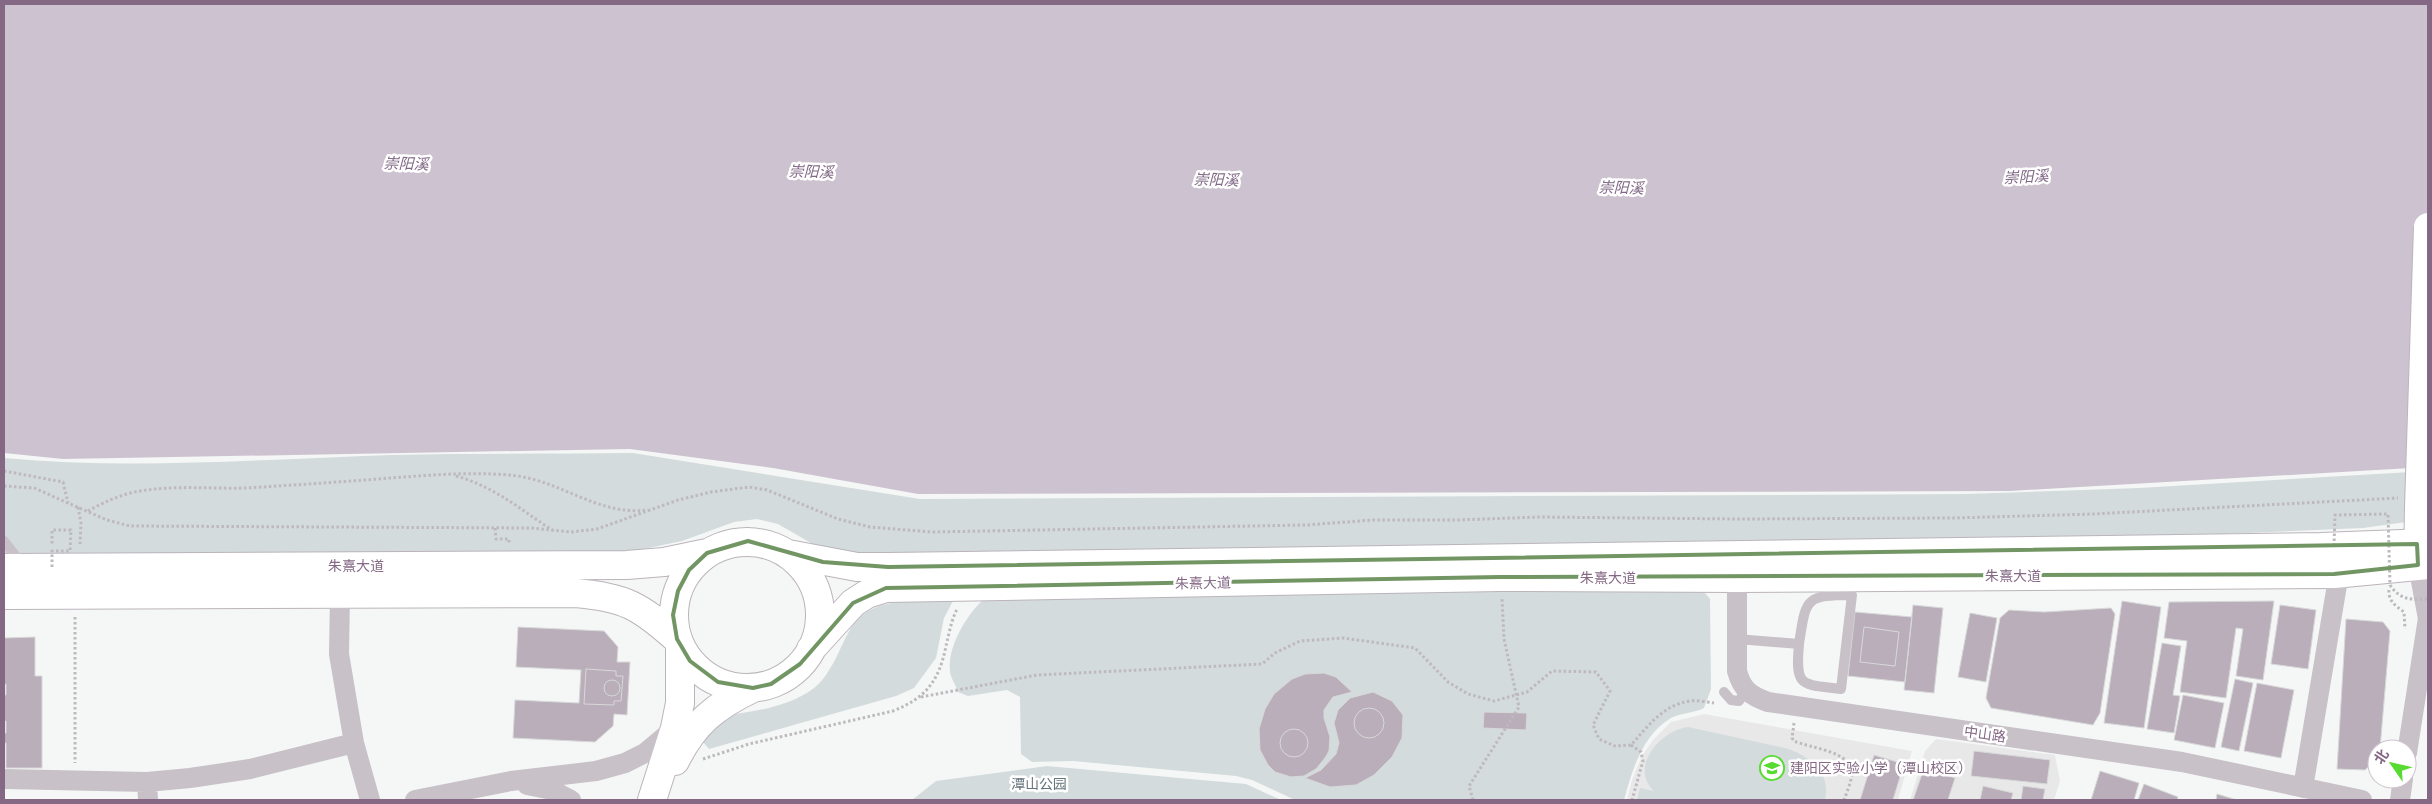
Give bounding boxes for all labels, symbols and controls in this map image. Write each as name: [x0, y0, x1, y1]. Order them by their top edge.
water label: 崇阳溪: [383, 155, 431, 173]
water label: 崇阳溪: [788, 163, 836, 181]
water label: 崇阳溪: [2003, 167, 2051, 187]
water label: 崇阳溪: [1193, 171, 1241, 189]
water label: 崇阳溪: [1598, 179, 1646, 197]
street label: 朱熹大道: [328, 558, 384, 574]
street label: 朱熹大道: [1985, 568, 2041, 584]
street label: 朱熹大道: [1580, 570, 1636, 586]
street label: 朱熹大道: [1175, 575, 1231, 591]
street label: 中山路: [1963, 723, 2007, 745]
north arrow: [2367, 739, 2417, 789]
text: 北: [2371, 746, 2392, 767]
school or university icon: 建阳区实验小学（潭山校区）: [1759, 755, 1785, 781]
place label: 建阳区实验小学（潭山校区）: [1790, 760, 1972, 776]
park label: 潭山公园: [1011, 776, 1067, 792]

